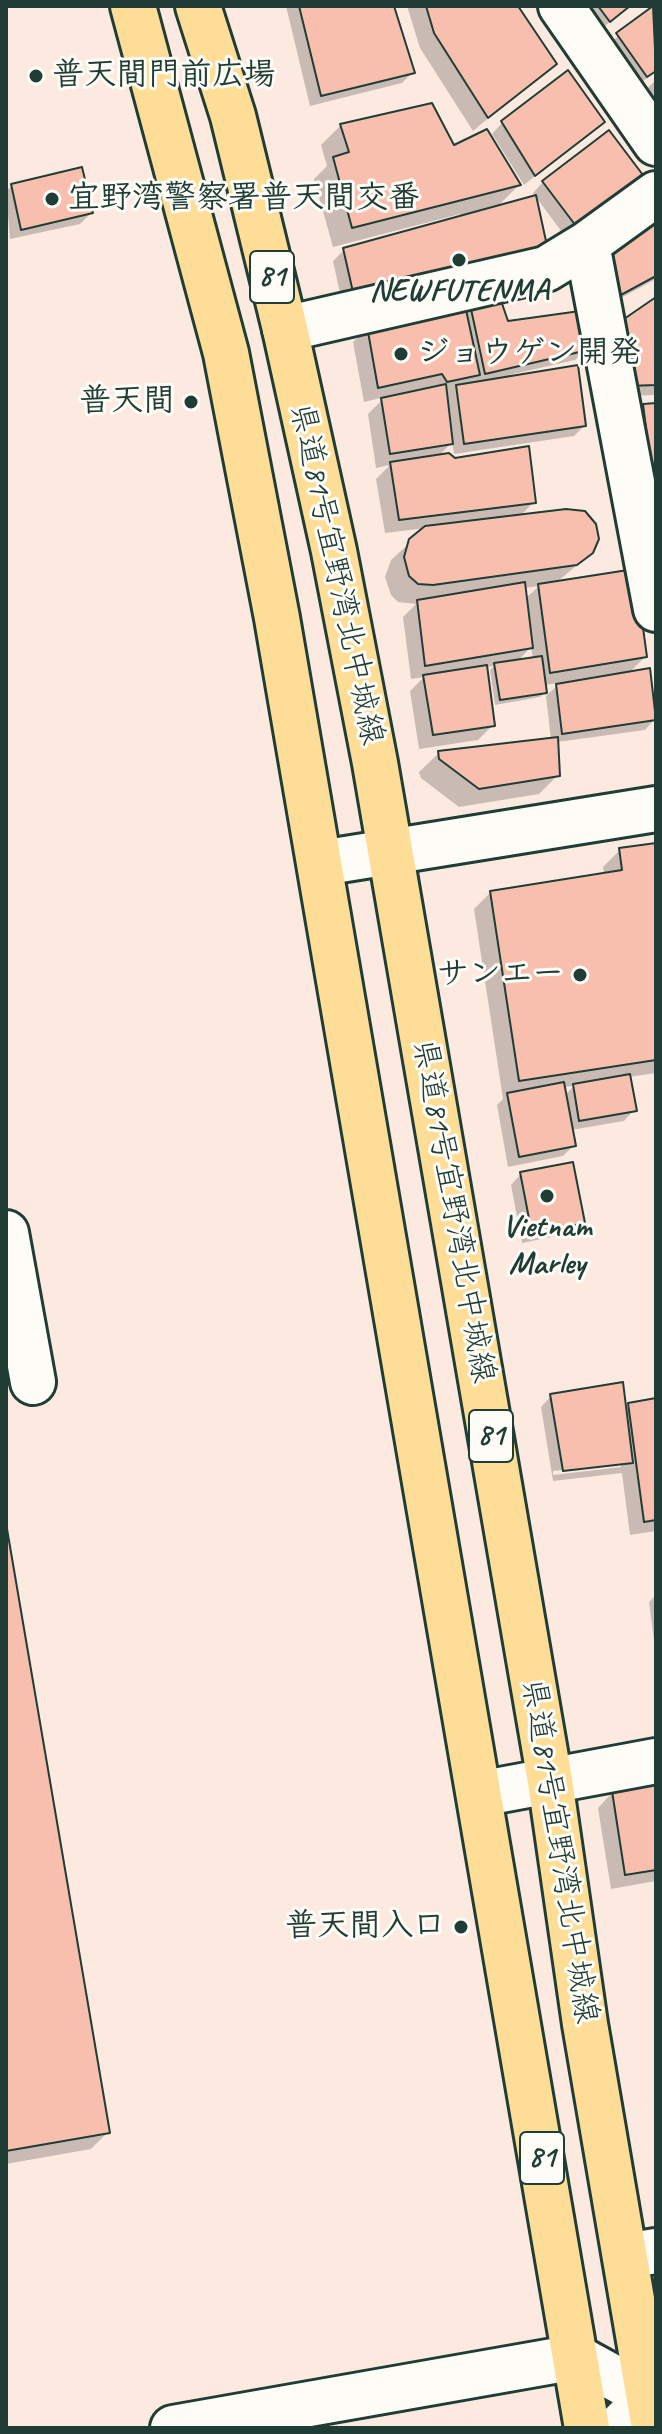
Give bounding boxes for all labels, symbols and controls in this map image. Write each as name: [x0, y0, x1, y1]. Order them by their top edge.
place label: 普天間門前広場: [52, 57, 276, 95]
marker: 普天間門前広場: [27, 67, 45, 85]
place label: 宜野湾警察署普天間交番: [68, 180, 420, 218]
marker: 宜野湾警察署普天間交番: [43, 190, 61, 208]
road number: 81: [250, 251, 294, 303]
marker: NEWFUTENMA: [450, 251, 468, 269]
place label: NEWFUTENMA: [369, 273, 549, 311]
place label: ジョウゲン開発: [417, 335, 641, 373]
marker: ジョウゲン開発: [392, 345, 410, 363]
place label: 普天間: [79, 383, 175, 421]
marker: 普天間: [182, 393, 200, 411]
street label: 県道81号宜野湾北中城線: [281, 399, 391, 749]
place label: サンエー: [437, 956, 564, 994]
marker: サンエー: [571, 966, 589, 984]
street label: 県道81号宜野湾北中城線: [404, 1036, 502, 1386]
marker: Vietnam Marley: [538, 1187, 556, 1205]
place label: Vietnam Marley: [502, 1209, 592, 1284]
road number: 81: [469, 1410, 513, 1462]
street label: 県道81号宜野湾北中城線: [513, 1676, 605, 2026]
place label: 普天間入口: [285, 1908, 445, 1946]
marker: 普天間入口: [452, 1918, 470, 1936]
road number: 81: [520, 2132, 564, 2184]

